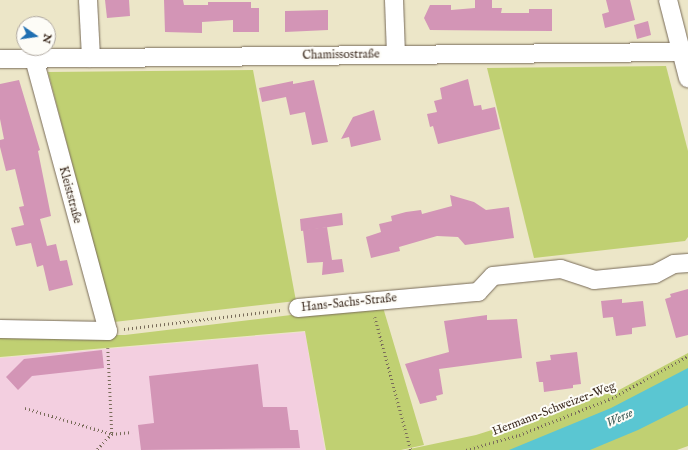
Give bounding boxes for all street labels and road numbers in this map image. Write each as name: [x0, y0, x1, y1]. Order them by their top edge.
street label: Chamissostraße: [302, 47, 380, 63]
street label: Kleiststraße: [55, 165, 85, 225]
street label: Hans-Sachs-Straße: [301, 291, 397, 315]
street label: Hermann-Schweizer-Weg: [490, 379, 618, 439]

